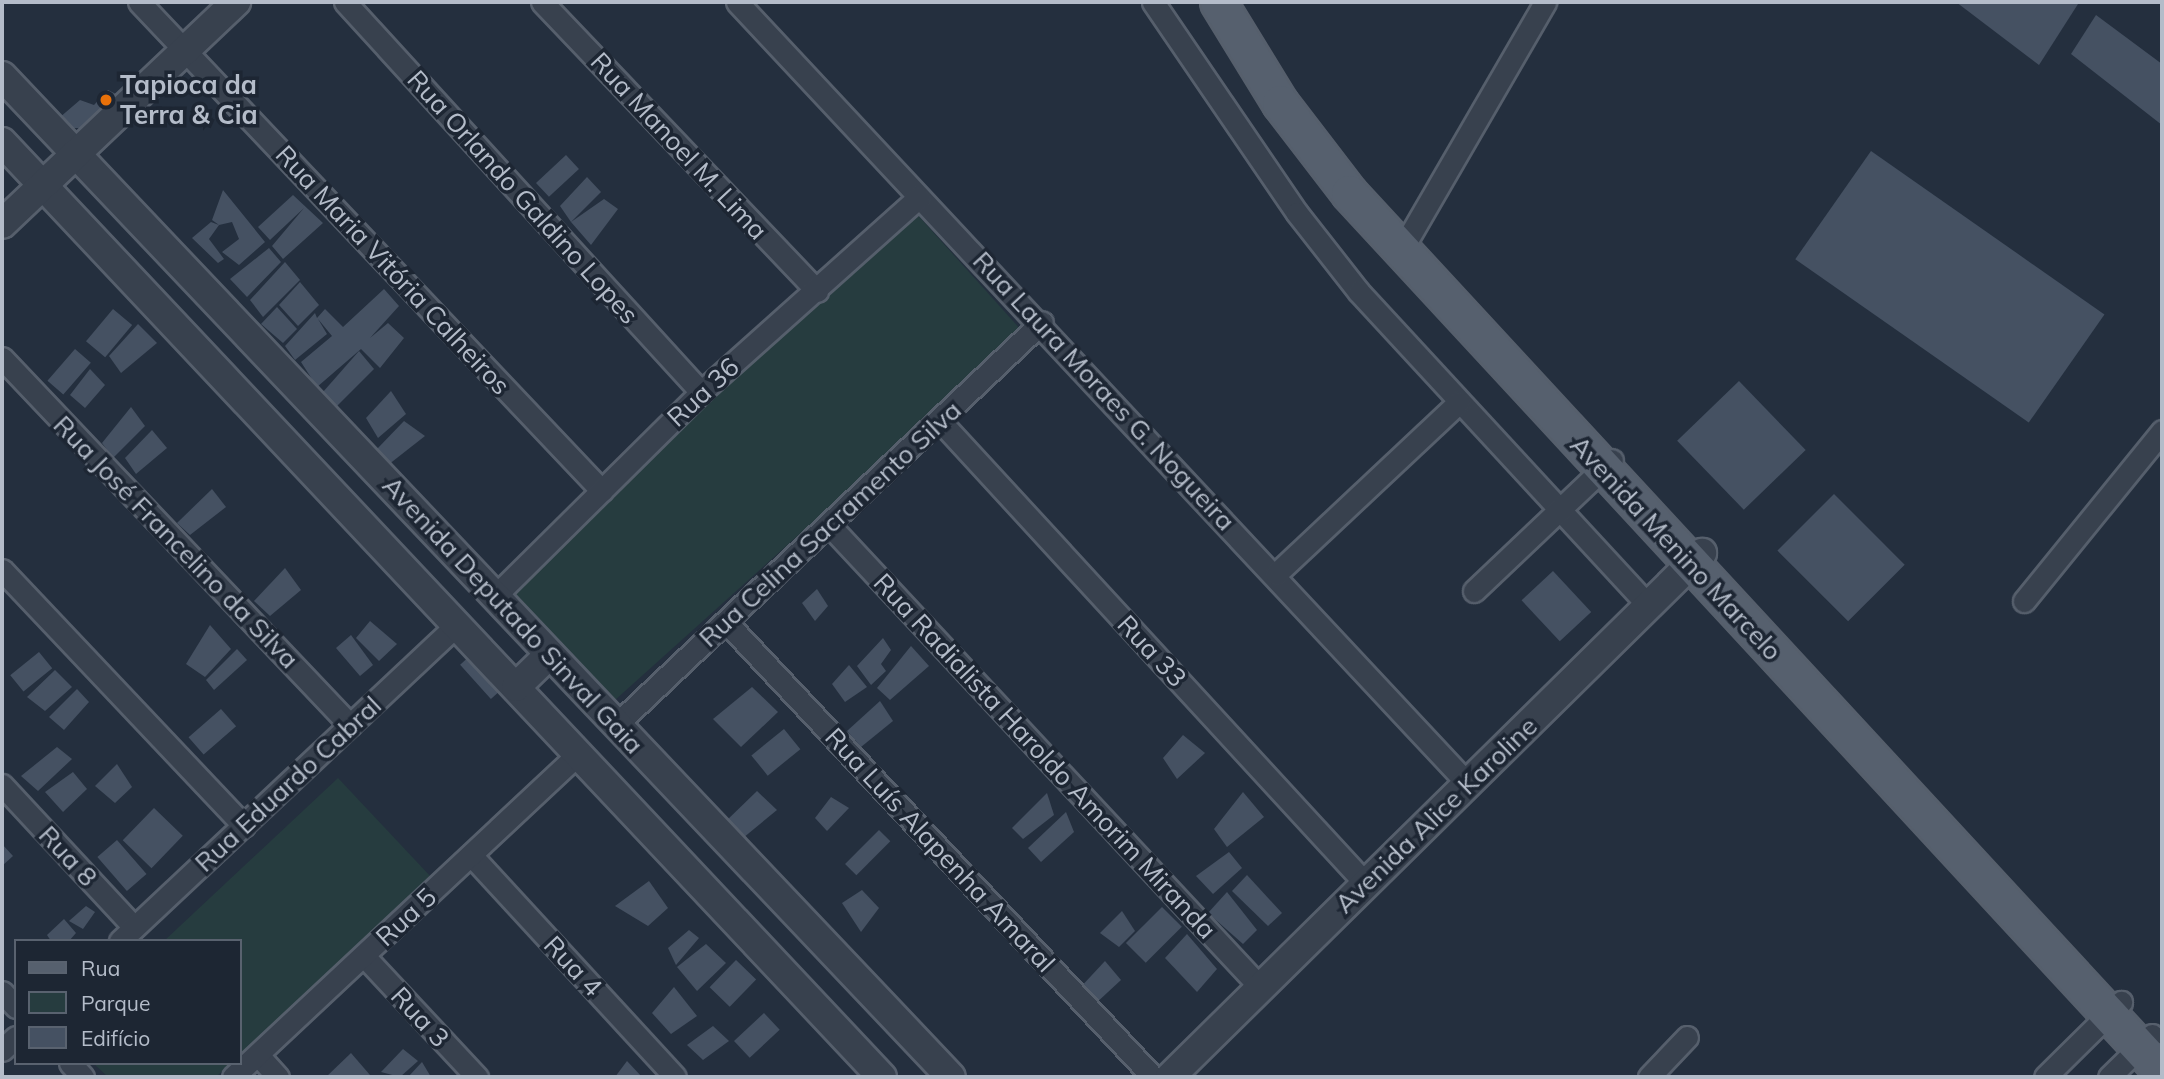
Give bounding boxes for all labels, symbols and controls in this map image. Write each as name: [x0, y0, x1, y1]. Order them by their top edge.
street label: Rua Manoel M. Lima: [584, 46, 774, 246]
street label: Rua Orlando Galdino Lopes: [401, 64, 645, 330]
place label: Tapioca da Terra & Cia: [120, 69, 258, 130]
marker: Tapioca da Terra & Cia: [98, 92, 114, 108]
street label: Rua Maria Vitória Calheiros: [269, 139, 517, 401]
street label: Rua Laura Moraes G. Nogueira: [967, 245, 1241, 537]
street label: Rua 36: [661, 351, 745, 433]
street label: Rua Celina Sacramento Silva: [693, 394, 967, 654]
street label: Rua José Francelino da Silva: [47, 409, 305, 675]
street label: Avenida Menino Marcelo: [1564, 429, 1788, 667]
street label: Avenida Deputado Sinval Gaia: [376, 470, 650, 760]
street label: Rua Radialista Haroldo Amorim Miranda: [867, 567, 1223, 945]
street label: Rua 33: [1111, 609, 1193, 693]
street label: Rua Eduardo Cabral: [189, 690, 387, 878]
street label: Avenida Alice Karoline: [1329, 710, 1543, 920]
street label: Rua Luís Alapenha Amaral: [819, 722, 1061, 978]
street label: Rua 8: [32, 819, 104, 893]
street label: Rua 5: [369, 881, 443, 953]
street label: Rua 4: [537, 929, 609, 1003]
legend: [14, 939, 242, 1065]
text: Rua: [81, 955, 120, 981]
street label: Rua 3: [384, 980, 456, 1054]
text: Parque: [81, 990, 150, 1016]
text: Edifício: [81, 1025, 150, 1051]

